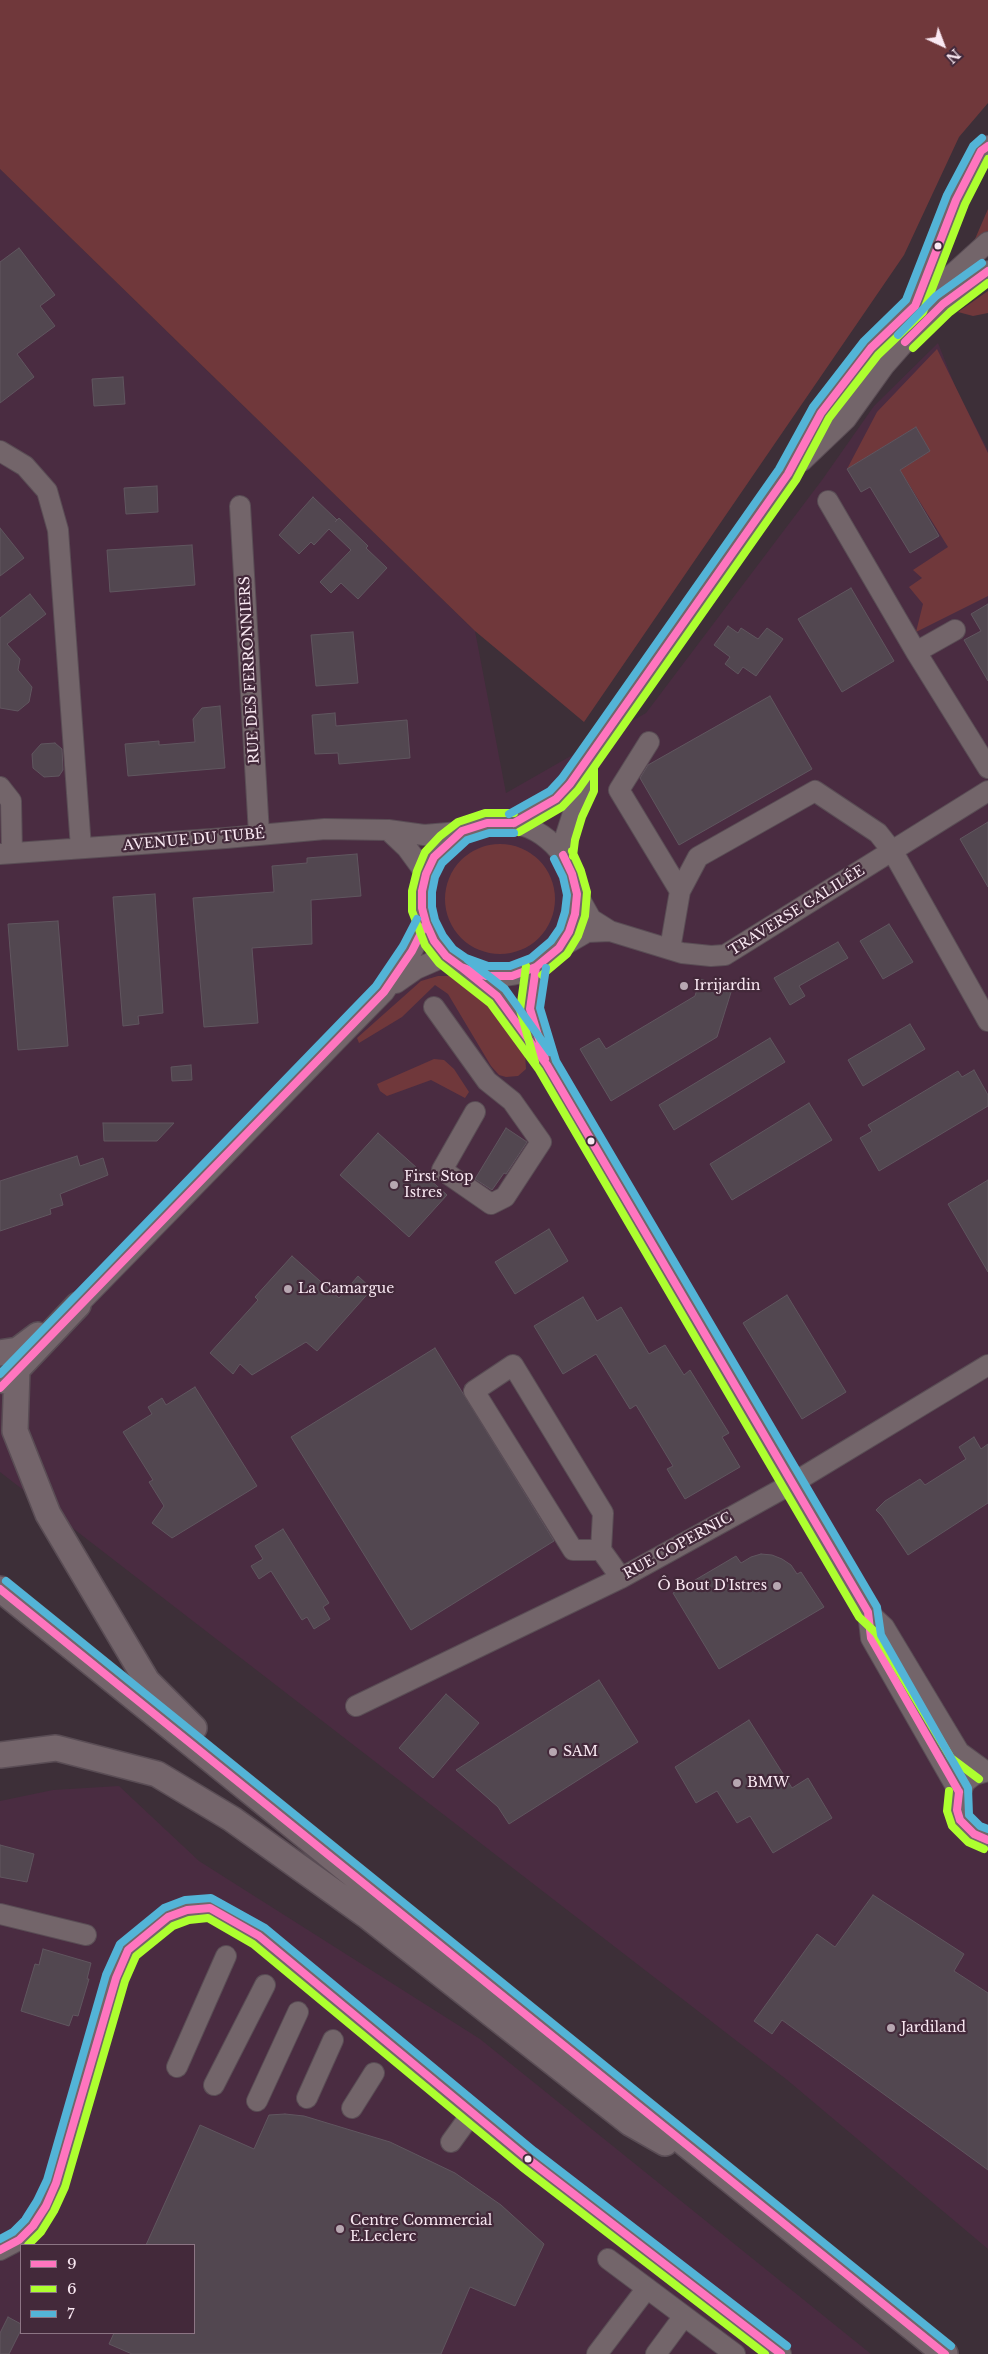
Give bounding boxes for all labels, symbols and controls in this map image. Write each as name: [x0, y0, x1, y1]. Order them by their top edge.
north arrow: [918, 20, 968, 70]
text: N: [942, 45, 964, 67]
unlabelled marker: [933, 241, 943, 251]
street label: RUE DES FERRONNIERS: [237, 576, 263, 764]
street label: AVENUE DU TUBÉ: [122, 825, 266, 855]
street label: TRAVERSE GALILÉE: [726, 862, 868, 960]
place label: Irrijardin: [694, 978, 760, 994]
marker: Irrijardin: [678, 980, 690, 992]
unlabelled marker: [586, 1136, 596, 1146]
place label: First Stop Istres: [404, 1169, 473, 1202]
marker: First Stop Istres: [388, 1179, 400, 1191]
place label: La Camargue: [298, 1281, 394, 1297]
marker: La Camargue: [282, 1283, 294, 1295]
street label: RUE COPERNIC: [621, 1509, 735, 1583]
place label: Ô Bout D'Istres: [658, 1578, 767, 1594]
marker: Ô Bout D'Istres: [771, 1580, 783, 1592]
place label: SAM: [563, 1744, 598, 1760]
marker: SAM: [547, 1746, 559, 1758]
place label: BMW: [747, 1775, 789, 1791]
marker: BMW: [731, 1777, 743, 1789]
place label: Jardiland: [901, 2020, 966, 2036]
marker: Jardiland: [885, 2022, 897, 2034]
unlabelled marker: [523, 2154, 533, 2164]
place label: Centre Commercial E.Leclerc: [350, 2213, 492, 2246]
marker: Centre Commercial E.Leclerc: [334, 2223, 346, 2235]
legend: [20, 2244, 195, 2334]
text: 9: [67, 2254, 77, 2273]
text: 6: [67, 2279, 77, 2298]
text: 7: [67, 2304, 75, 2323]

